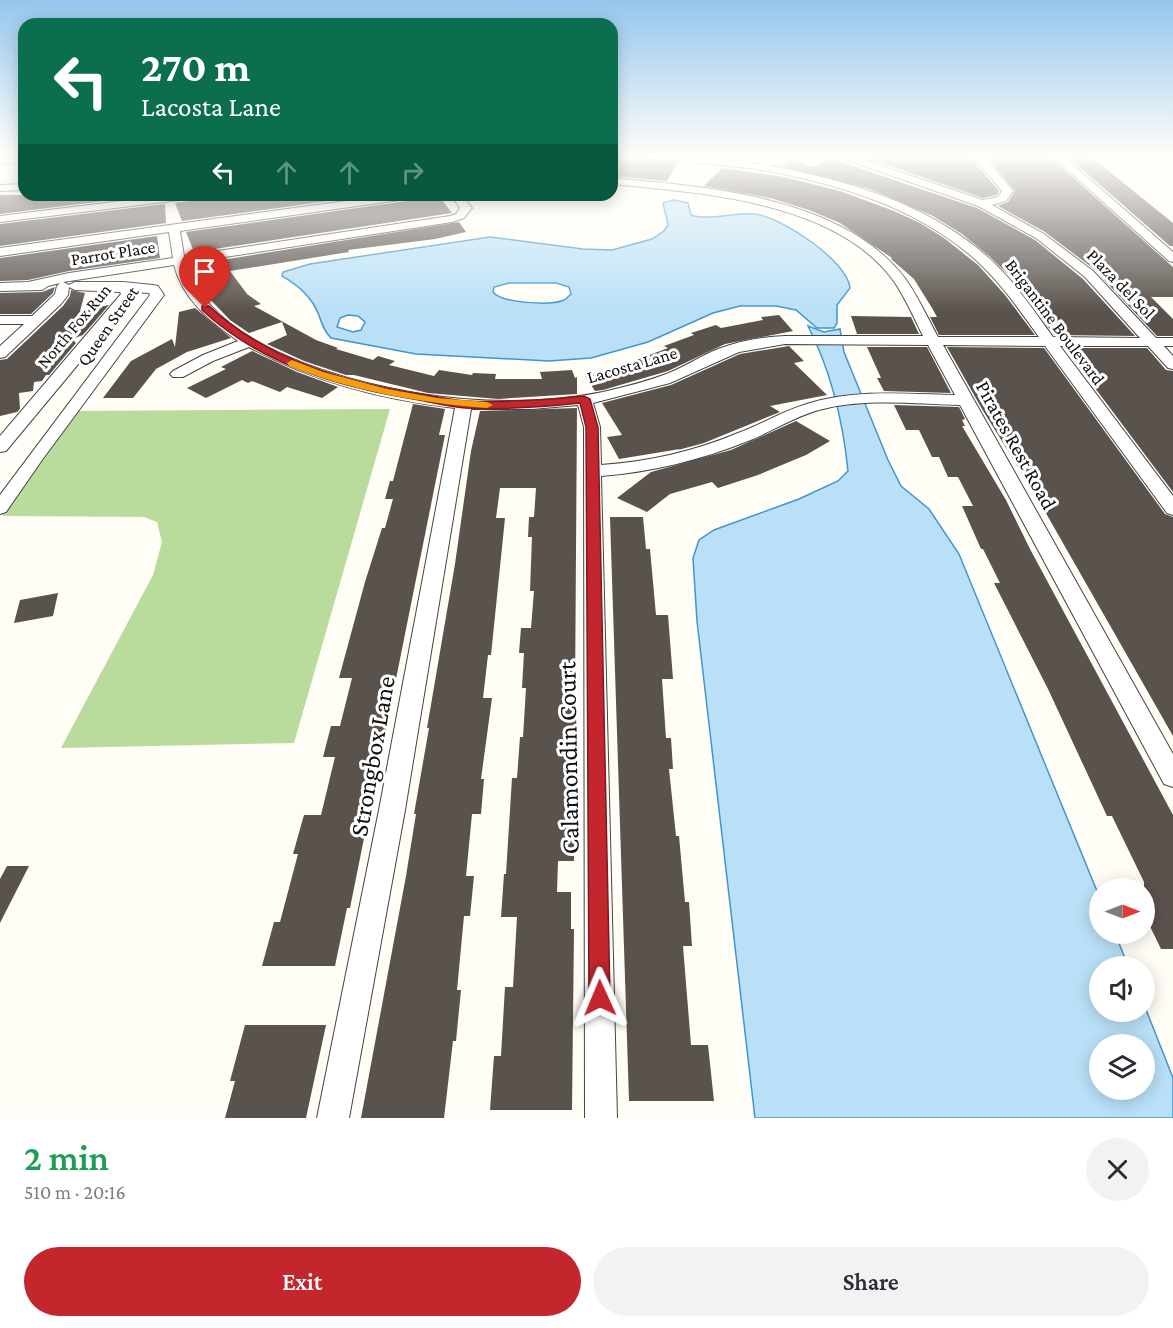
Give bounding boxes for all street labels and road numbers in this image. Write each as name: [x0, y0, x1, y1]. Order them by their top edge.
street label: Parrot Place: [69, 236, 157, 270]
street label: Plaza del Sol: [1083, 245, 1159, 323]
street label: Brigantine Boulevard: [1001, 255, 1109, 389]
street label: North Fox Run: [33, 279, 115, 372]
street label: Queen Street: [73, 281, 143, 370]
street label: Lacosta Lane: [584, 343, 680, 387]
street label: Pirates Rest Road: [971, 376, 1061, 514]
street label: Calamondin Court: [552, 661, 585, 855]
street label: Strongbox Lane: [344, 674, 401, 839]

